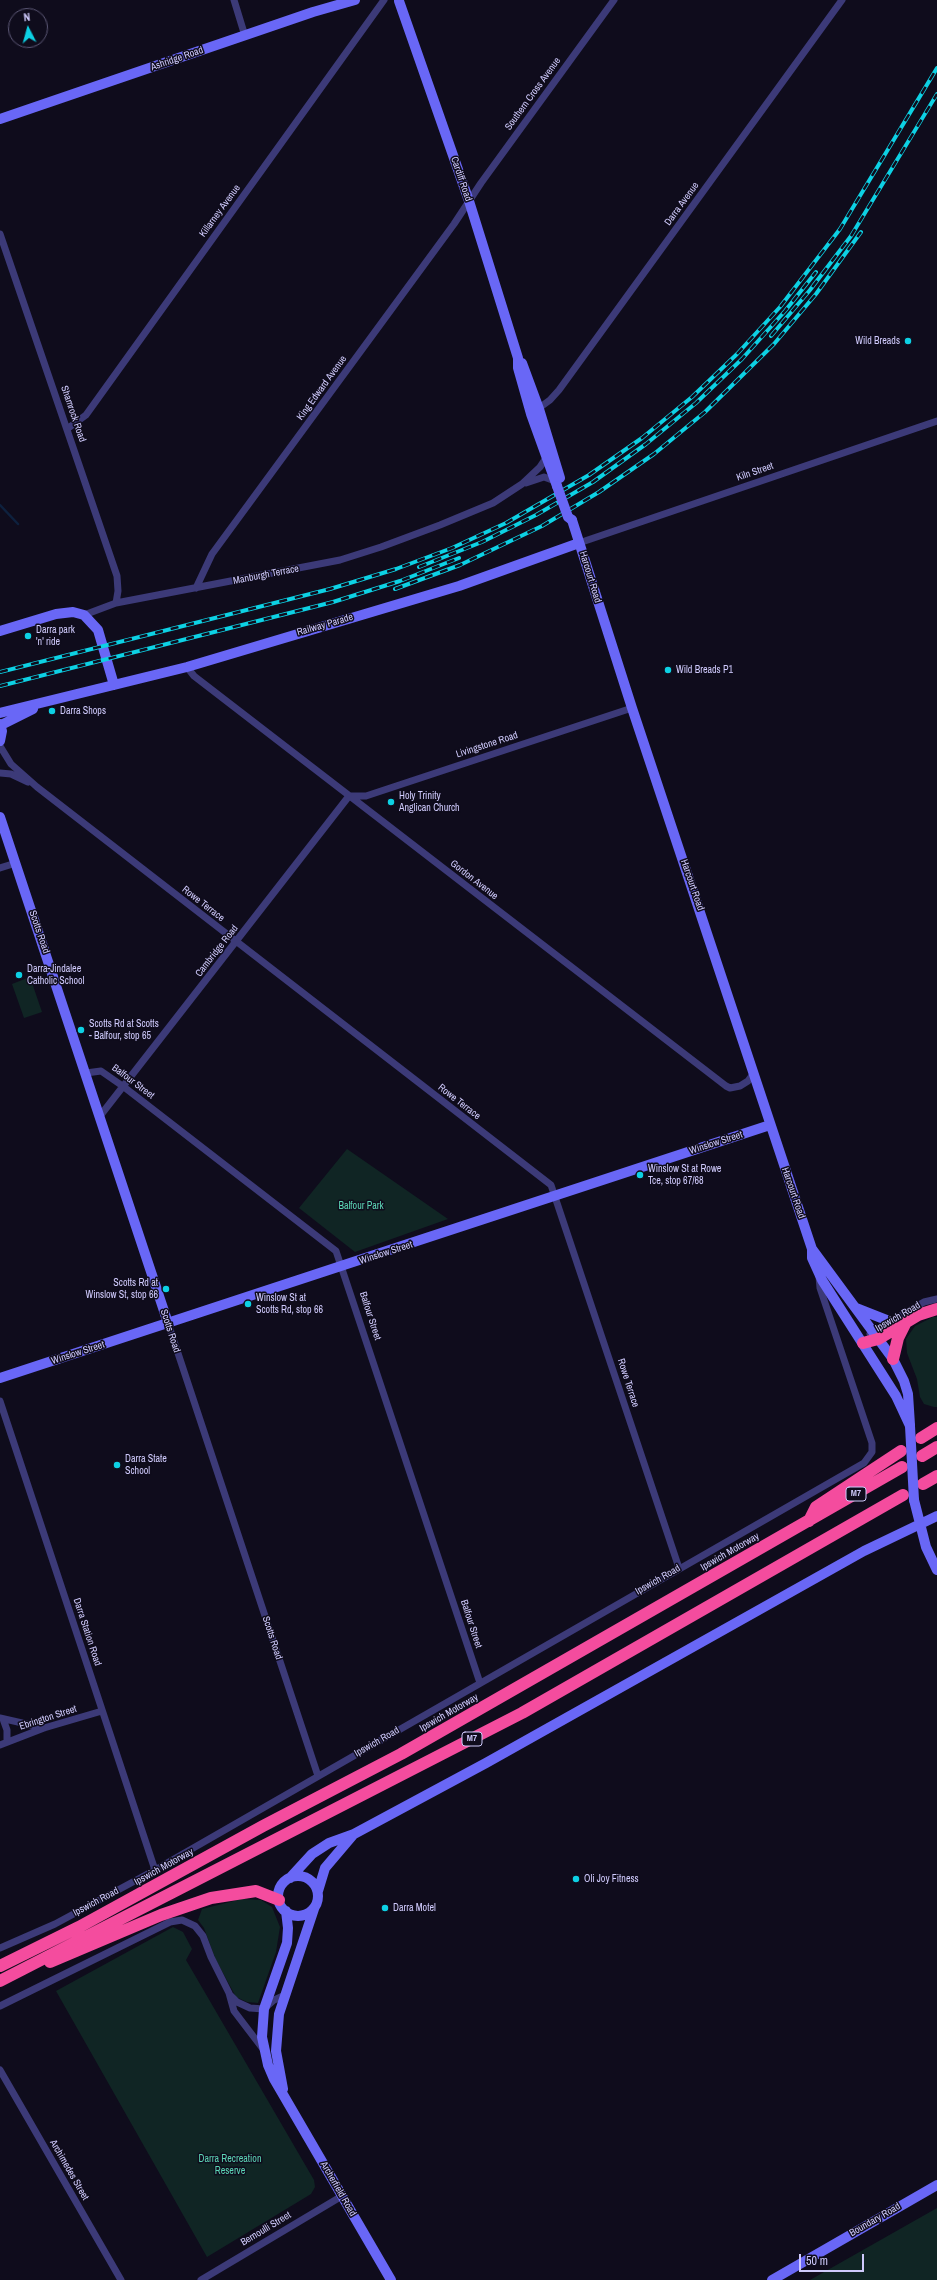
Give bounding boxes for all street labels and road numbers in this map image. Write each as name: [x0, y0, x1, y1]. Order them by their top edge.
street label: Ashridge Road: [149, 44, 205, 74]
street label: Southern Cross Avenue: [503, 55, 563, 133]
street label: Cardiff Road: [448, 155, 474, 203]
street label: Darra Avenue: [662, 180, 702, 228]
street label: Killarney Avenue: [197, 182, 243, 240]
street label: King Edward Avenue: [295, 353, 349, 423]
street label: Shamrock Road: [58, 384, 88, 444]
street label: Kiln Street: [735, 460, 775, 484]
street label: Harcourt Road: [576, 550, 604, 604]
street label: Manburgh Terrace: [232, 563, 300, 587]
street label: Railway Parade: [296, 611, 354, 639]
street label: Livingstone Road: [455, 729, 519, 761]
street label: Gordon Avenue: [448, 858, 500, 902]
street label: Harcourt Road: [678, 858, 706, 912]
street label: Rowe Terrace: [179, 884, 227, 924]
street label: Scotts Road: [26, 909, 52, 955]
street label: Cambridge Road: [193, 923, 241, 979]
street label: Balfour Street: [109, 1062, 157, 1102]
street label: Rowe Terrace: [435, 1082, 483, 1122]
street label: Winslow Street: [688, 1129, 744, 1157]
street label: Harcourt Road: [779, 1166, 807, 1220]
street label: Winslow Street: [358, 1239, 414, 1267]
street label: Balfour Street: [357, 1290, 383, 1342]
street label: Ipswich Road: [873, 1299, 923, 1335]
street label: Scotts Road: [157, 1308, 183, 1354]
street label: Winslow Street: [50, 1339, 106, 1367]
street label: Rowe Terrace: [614, 1357, 642, 1409]
road number: M7: [846, 1487, 866, 1501]
street label: Ipswich Motorway: [699, 1530, 761, 1574]
street label: Ipswich Road: [633, 1562, 683, 1598]
street label: Darra Station Road: [70, 1597, 104, 1667]
street label: Balfour Street: [458, 1598, 484, 1650]
street label: Scotts Road: [259, 1615, 285, 1661]
street label: Ipswich Motorway: [418, 1691, 480, 1735]
street label: Ebrington Street: [18, 1703, 78, 1733]
street label: Ipswich Road: [352, 1724, 402, 1760]
road number: M7: [462, 1732, 482, 1746]
street label: Ipswich Motorway: [132, 1846, 196, 1888]
street label: Ipswich Road: [71, 1885, 121, 1919]
street label: Archimedes Street: [47, 2138, 91, 2202]
street label: Archerfield Road: [317, 2159, 359, 2219]
street label: Boundary Road: [847, 2201, 903, 2239]
street label: Bernoulli Street: [239, 2209, 293, 2249]

